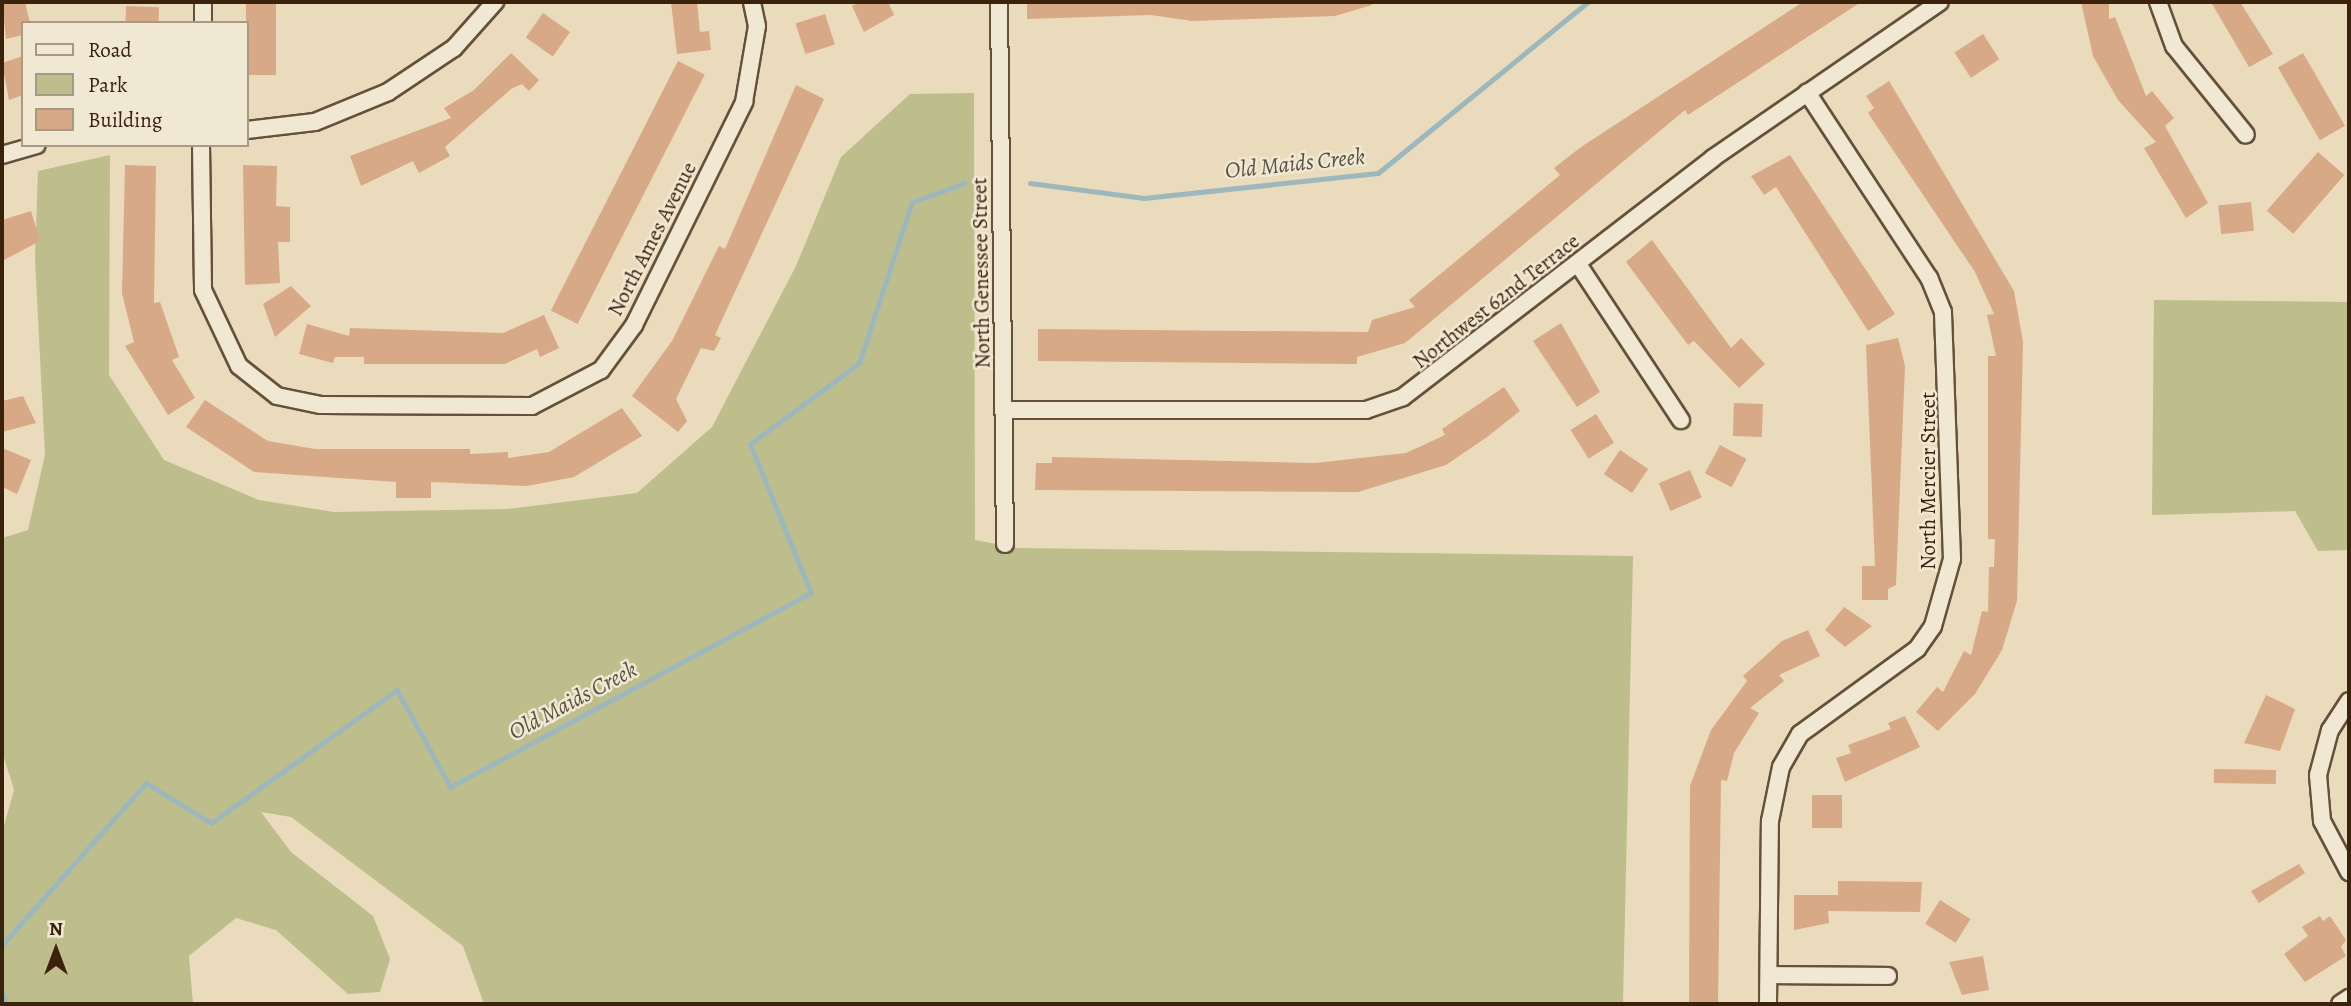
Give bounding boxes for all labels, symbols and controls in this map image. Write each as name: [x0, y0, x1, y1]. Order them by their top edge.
legend: [21, 21, 248, 147]
text: Road: [88, 36, 132, 64]
text: Park: [88, 71, 127, 99]
text: Building: [88, 106, 162, 134]
water label: Old Maids Creek: [1224, 143, 1366, 185]
street label: North Ames Avenue: [602, 158, 702, 320]
street label: North Genessee Street: [967, 177, 995, 369]
street label: Northwest 62nd Terrace: [1408, 228, 1584, 374]
street label: North Mercier Street: [1915, 392, 1941, 570]
water label: Old Maids Creek: [504, 656, 642, 746]
north arrow: [21, 915, 91, 985]
text: N: [49, 916, 63, 942]

